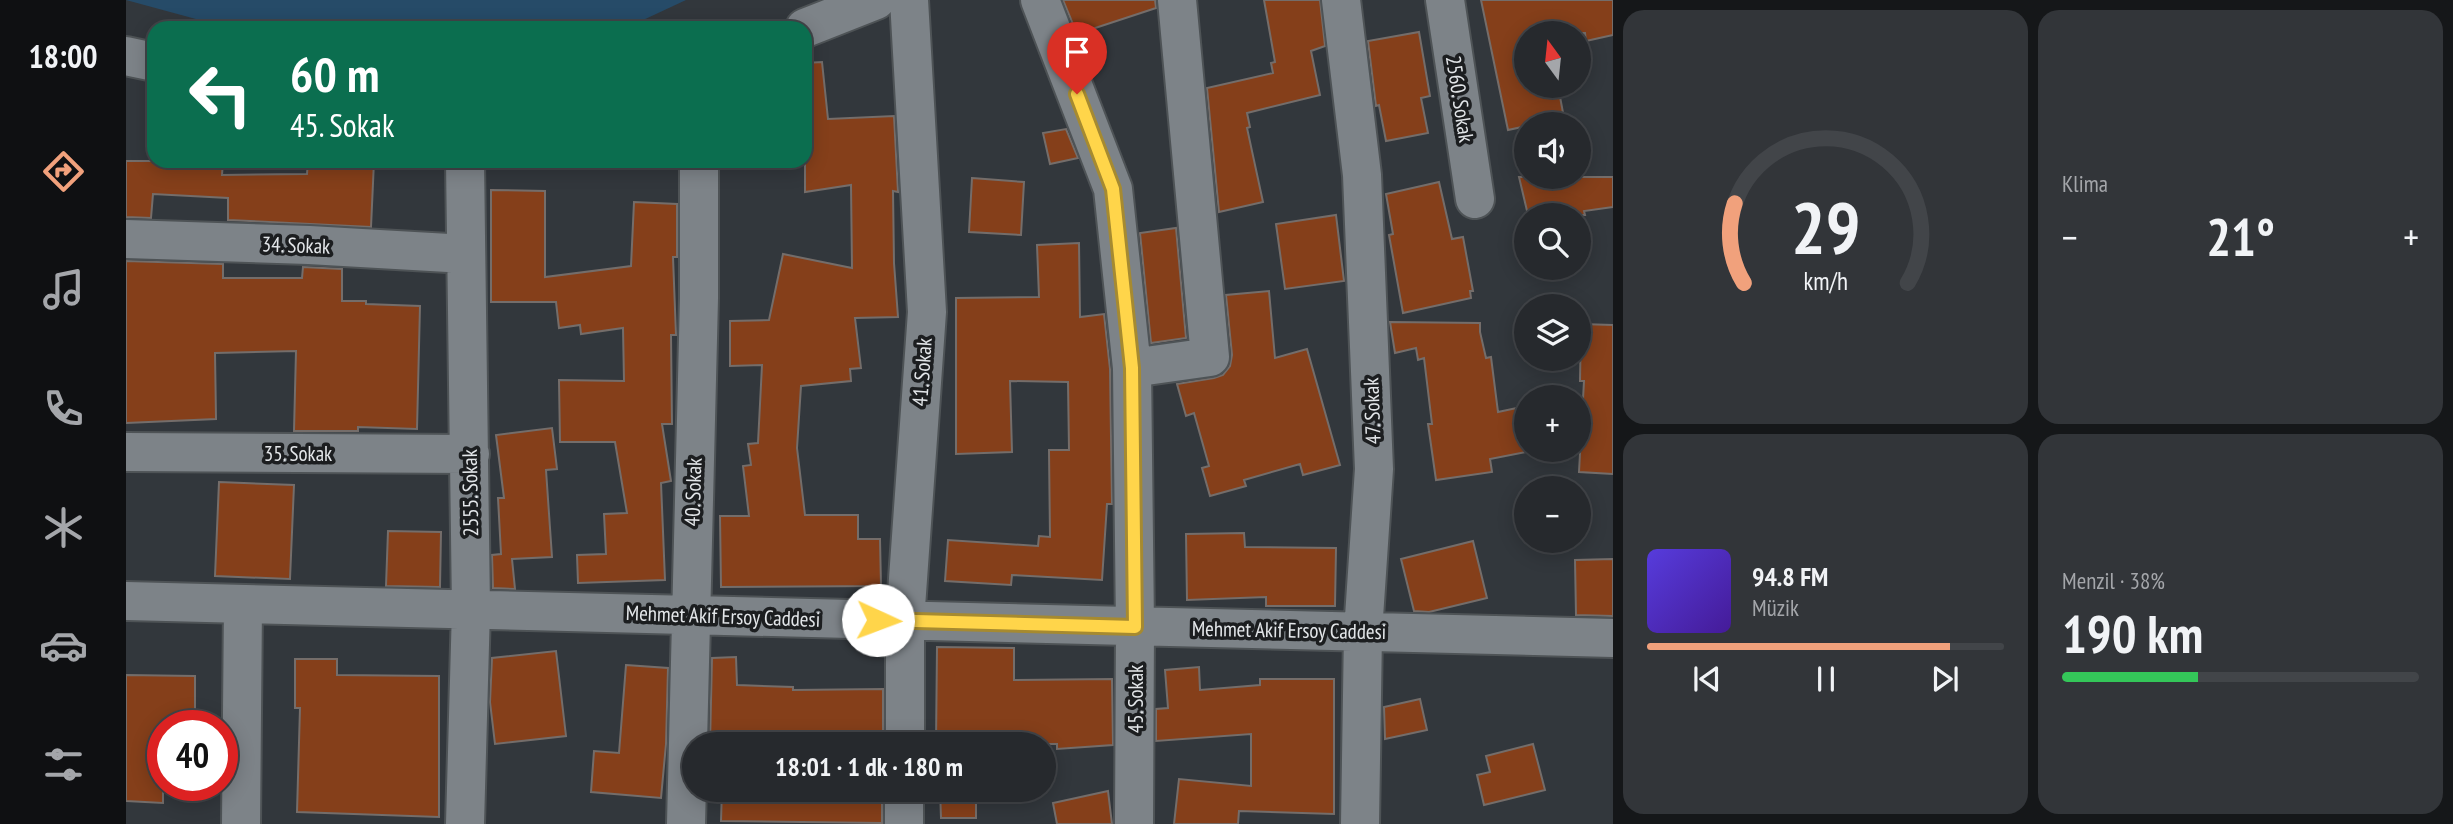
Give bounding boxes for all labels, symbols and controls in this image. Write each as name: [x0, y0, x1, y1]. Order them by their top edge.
north arrow: [1514, 21, 1591, 98]
map controls: [1514, 21, 1591, 553]
pin: [1047, 22, 1107, 94]
icon: arrive: [1058, 33, 1096, 71]
text: 18:00: [28, 35, 98, 77]
text: 60 m: [290, 42, 379, 106]
icon: left: [175, 49, 266, 140]
street label: 2560. Sokak: [1440, 54, 1480, 144]
text: 45. Sokak: [290, 104, 394, 146]
button: sound: [1514, 112, 1591, 189]
icon: directions: [39, 147, 88, 196]
text: Klima: [2062, 169, 2108, 198]
text: 29: [1791, 179, 1860, 273]
button: search: [1514, 203, 1591, 280]
text: 21°: [2206, 203, 2275, 270]
text: −: [2062, 212, 2078, 261]
text: +: [2403, 212, 2419, 261]
street label: 34. Sokak: [261, 230, 331, 260]
icon: music: [39, 265, 88, 314]
text: km/h: [1803, 265, 1848, 297]
button: layers: [1514, 294, 1591, 371]
street label: 41. Sokak: [906, 337, 938, 407]
street label: 47. Sokak: [1357, 377, 1387, 445]
icon: phone: [39, 384, 88, 433]
button: +: [1514, 385, 1591, 462]
street label: 35. Sokak: [264, 440, 332, 467]
street label: 2555. Sokak: [456, 449, 484, 537]
street label: 40. Sokak: [678, 457, 708, 527]
button: −: [1514, 476, 1591, 553]
icon: climate: [39, 503, 88, 552]
text: 94.8 FM: [1752, 560, 1828, 593]
text: Menzil · 38%: [2062, 566, 2165, 595]
position arrow: [841, 583, 915, 657]
text: Müzik: [1752, 593, 1799, 622]
street label: Mehmet Akif Ersoy Caddesi: [625, 599, 821, 633]
text: 190 km: [2062, 600, 2203, 667]
street label: Mehmet Akif Ersoy Caddesi: [1192, 615, 1386, 645]
icon: car: [39, 621, 88, 670]
icon: previous: [1688, 660, 1726, 698]
icon: pause: [1807, 660, 1845, 698]
icon: next: [1926, 660, 1964, 698]
street label: 45. Sokak: [1122, 665, 1149, 733]
speed limit sign: 40: [147, 710, 238, 801]
icon: filters: [39, 740, 88, 789]
text: 18:01 · 1 dk · 180 m: [775, 750, 963, 783]

